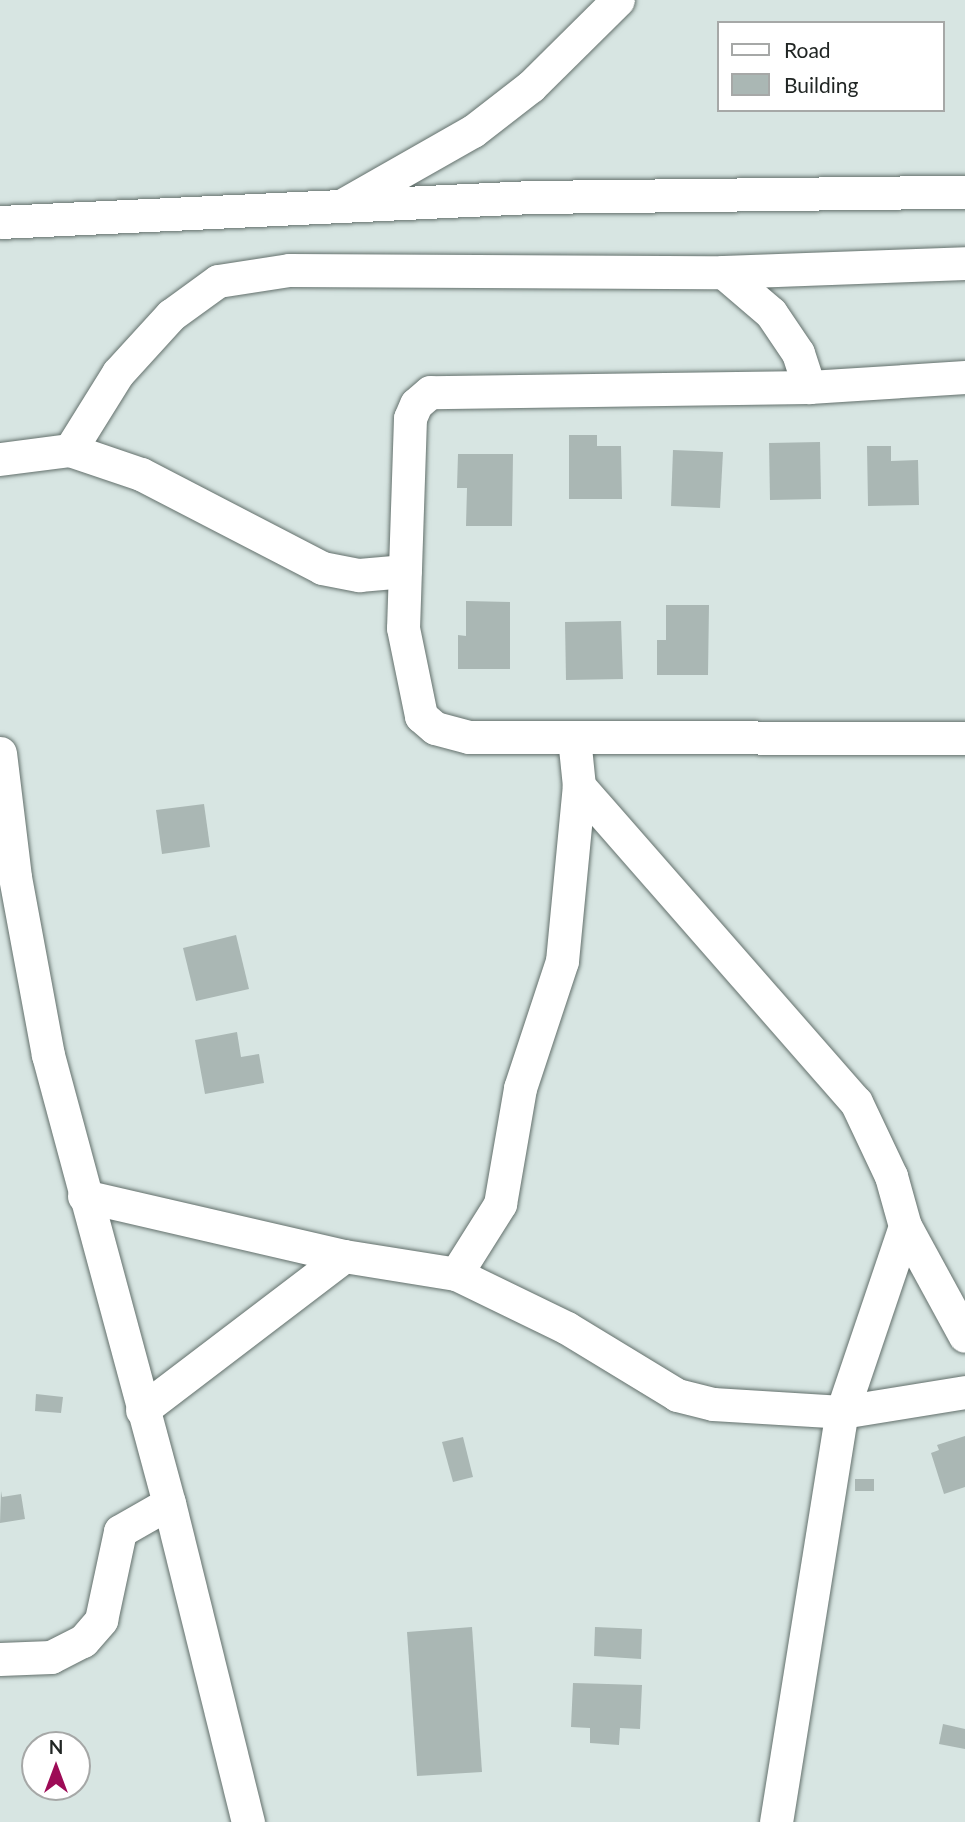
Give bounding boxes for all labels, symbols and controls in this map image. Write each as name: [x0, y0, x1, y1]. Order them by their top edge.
legend: [716, 21, 944, 112]
text: Road: [784, 37, 831, 62]
text: Building: [784, 72, 859, 97]
north arrow: [21, 1731, 91, 1801]
text: N: [49, 1735, 63, 1758]

